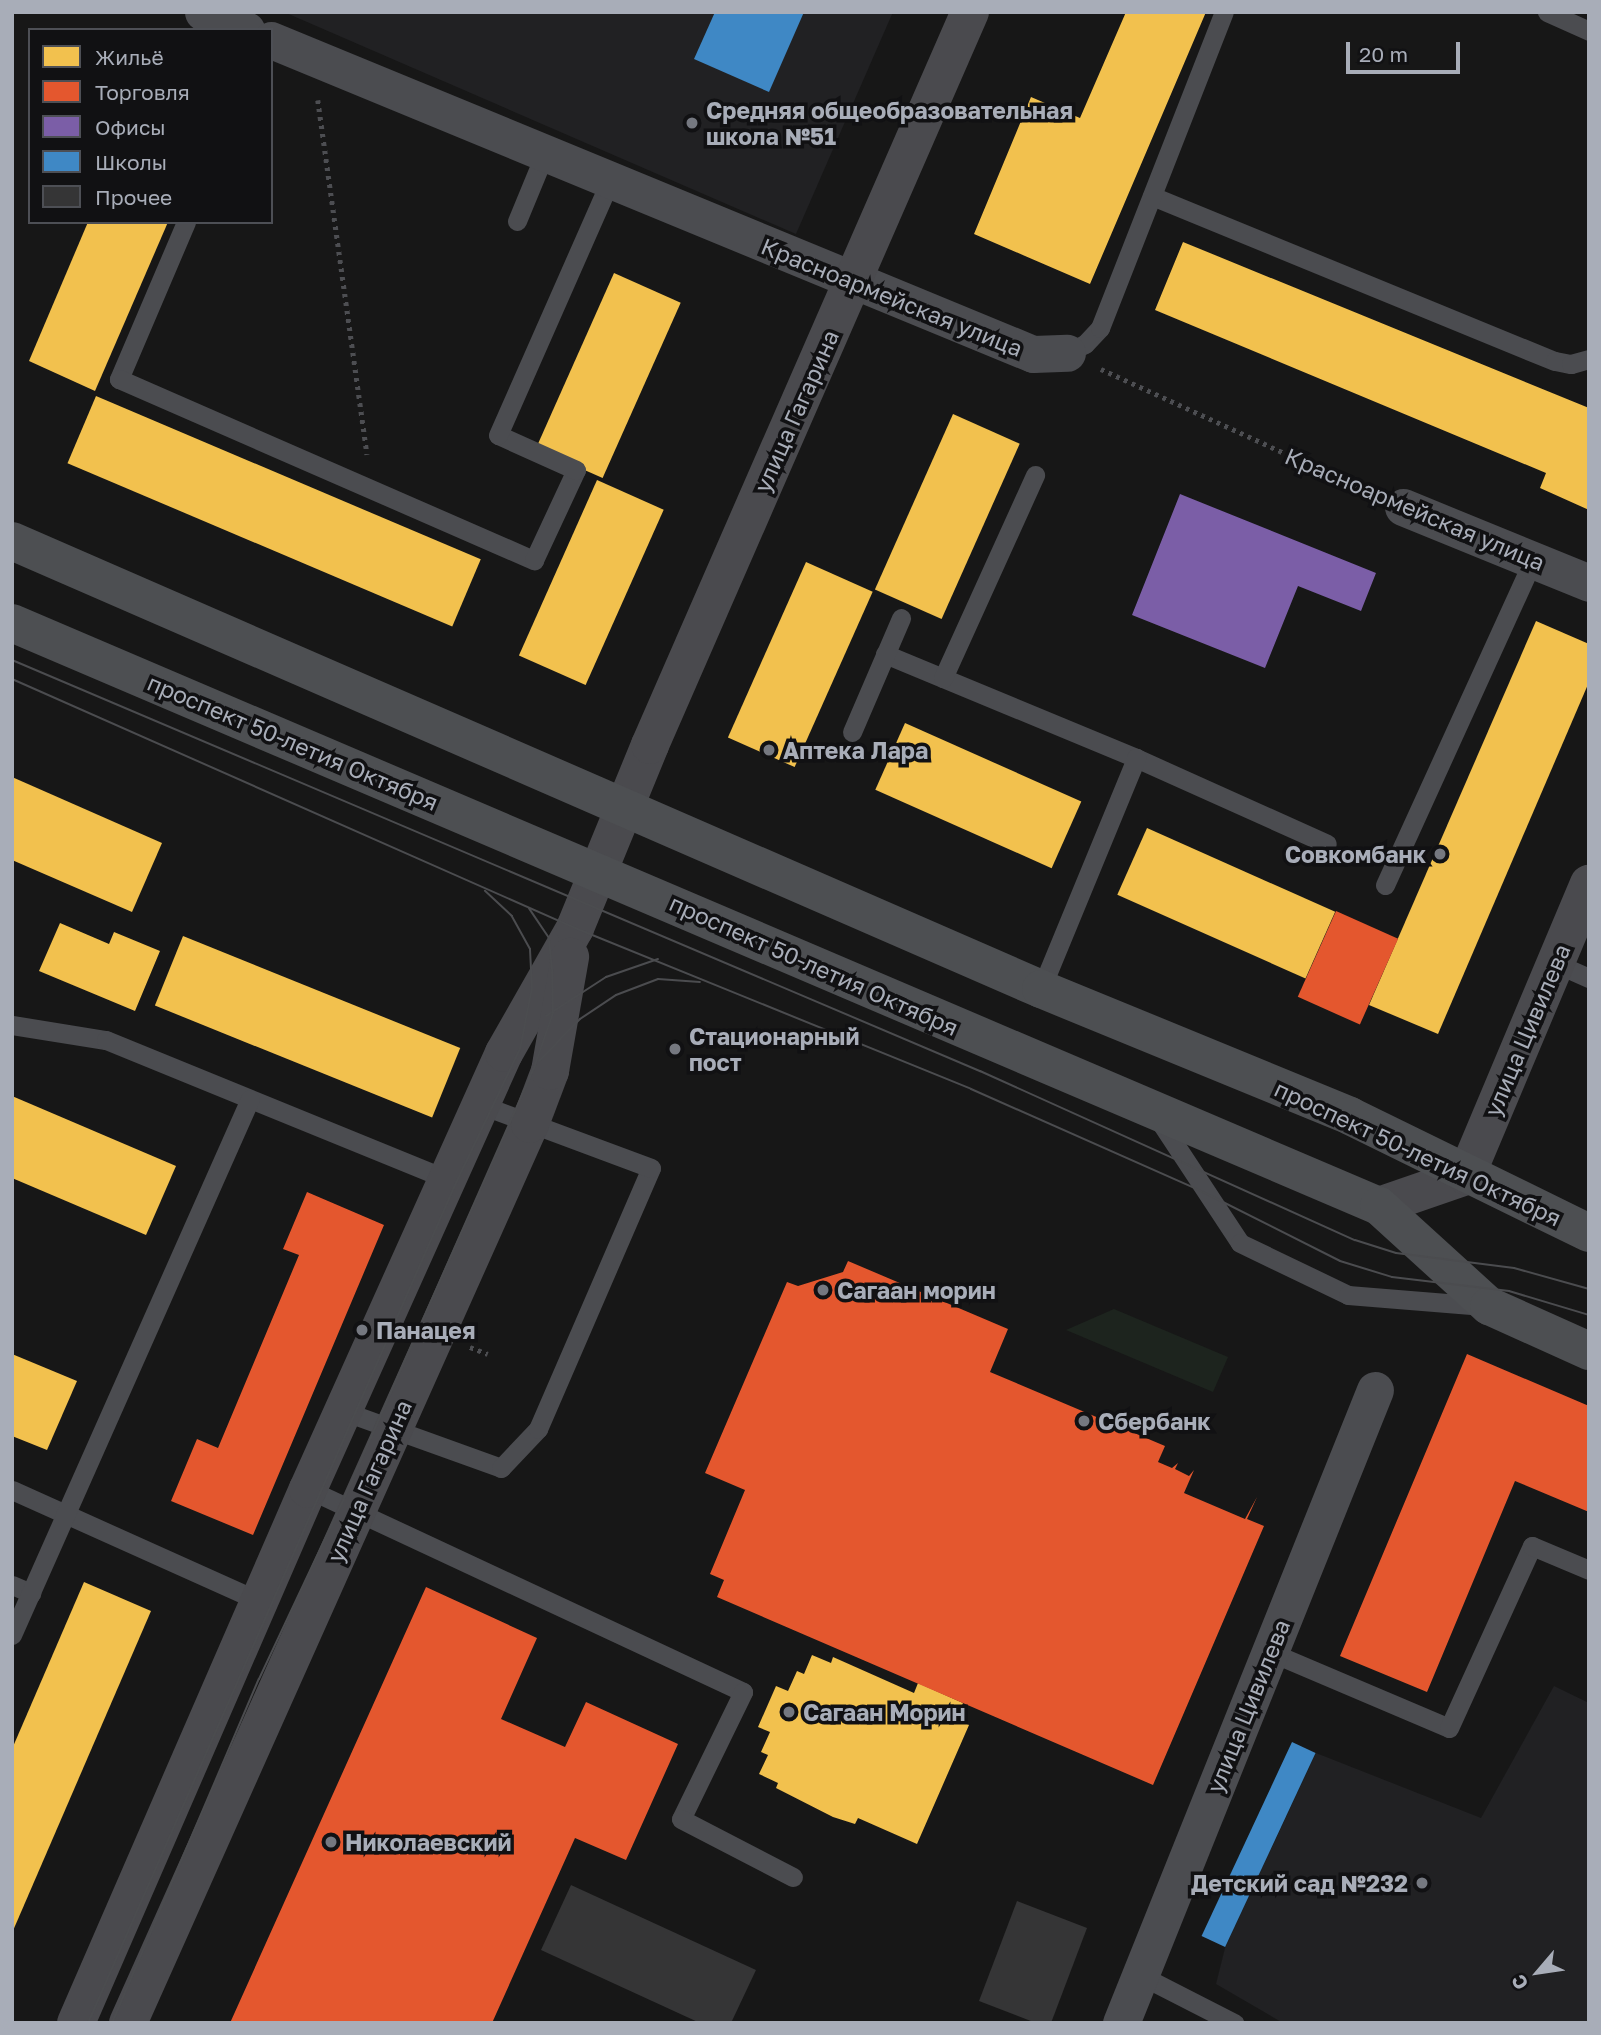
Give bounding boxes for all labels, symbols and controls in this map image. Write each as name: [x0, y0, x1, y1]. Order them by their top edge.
legend: [28, 28, 273, 224]
scale bar: [1349, 28, 1463, 72]
text: 20 m: [1359, 41, 1408, 67]
text: Жильё: [95, 44, 164, 70]
text: Торговля: [95, 79, 190, 105]
place label: Средняя общеобразовательная школа №51: [706, 96, 1073, 150]
text: Офисы: [95, 114, 166, 140]
marker: Средняя общеобразовательная школа №51: [684, 115, 700, 131]
text: Школы: [95, 149, 167, 175]
text: Прочее: [95, 184, 172, 210]
street label: Красноармейская улица: [757, 232, 1027, 362]
street label: улица Гагарина: [748, 325, 844, 497]
street label: Красноармейская улица: [1281, 442, 1549, 576]
street label: проспект 50-летия Октября: [143, 668, 443, 816]
place label: Аптека Лара: [783, 736, 928, 764]
marker: Аптека Лара: [761, 742, 777, 758]
place label: Совкомбанк: [1285, 840, 1426, 868]
marker: Совкомбанк: [1432, 846, 1448, 862]
street label: проспект 50-летия Октября: [665, 889, 963, 1041]
street label: улица Цивилева: [1478, 940, 1576, 1120]
place label: Стационарный пост: [689, 1022, 859, 1076]
marker: Стационарный пост: [667, 1041, 683, 1057]
street label: проспект 50-летия Октября: [1270, 1074, 1566, 1232]
place label: Сагаан морин: [837, 1276, 996, 1304]
marker: Сагаан морин: [815, 1282, 831, 1298]
place label: Панацея: [376, 1316, 475, 1344]
marker: Панацея: [354, 1322, 370, 1338]
street label: улица Гагарина: [321, 1395, 417, 1567]
place label: Сбербанк: [1098, 1407, 1211, 1435]
marker: Сбербанк: [1076, 1413, 1092, 1429]
street label: улица Цивилева: [1201, 1615, 1295, 1797]
place label: Сагаан Морин: [803, 1698, 966, 1726]
marker: Сагаан Морин: [781, 1704, 797, 1720]
place label: Николаевский: [345, 1828, 512, 1856]
marker: Николаевский: [323, 1834, 339, 1850]
place label: Детский сад №232: [1191, 1869, 1408, 1897]
marker: Детский сад №232: [1414, 1875, 1430, 1891]
north arrow: [1503, 1937, 1573, 2007]
text: С: [1506, 1971, 1533, 1994]

